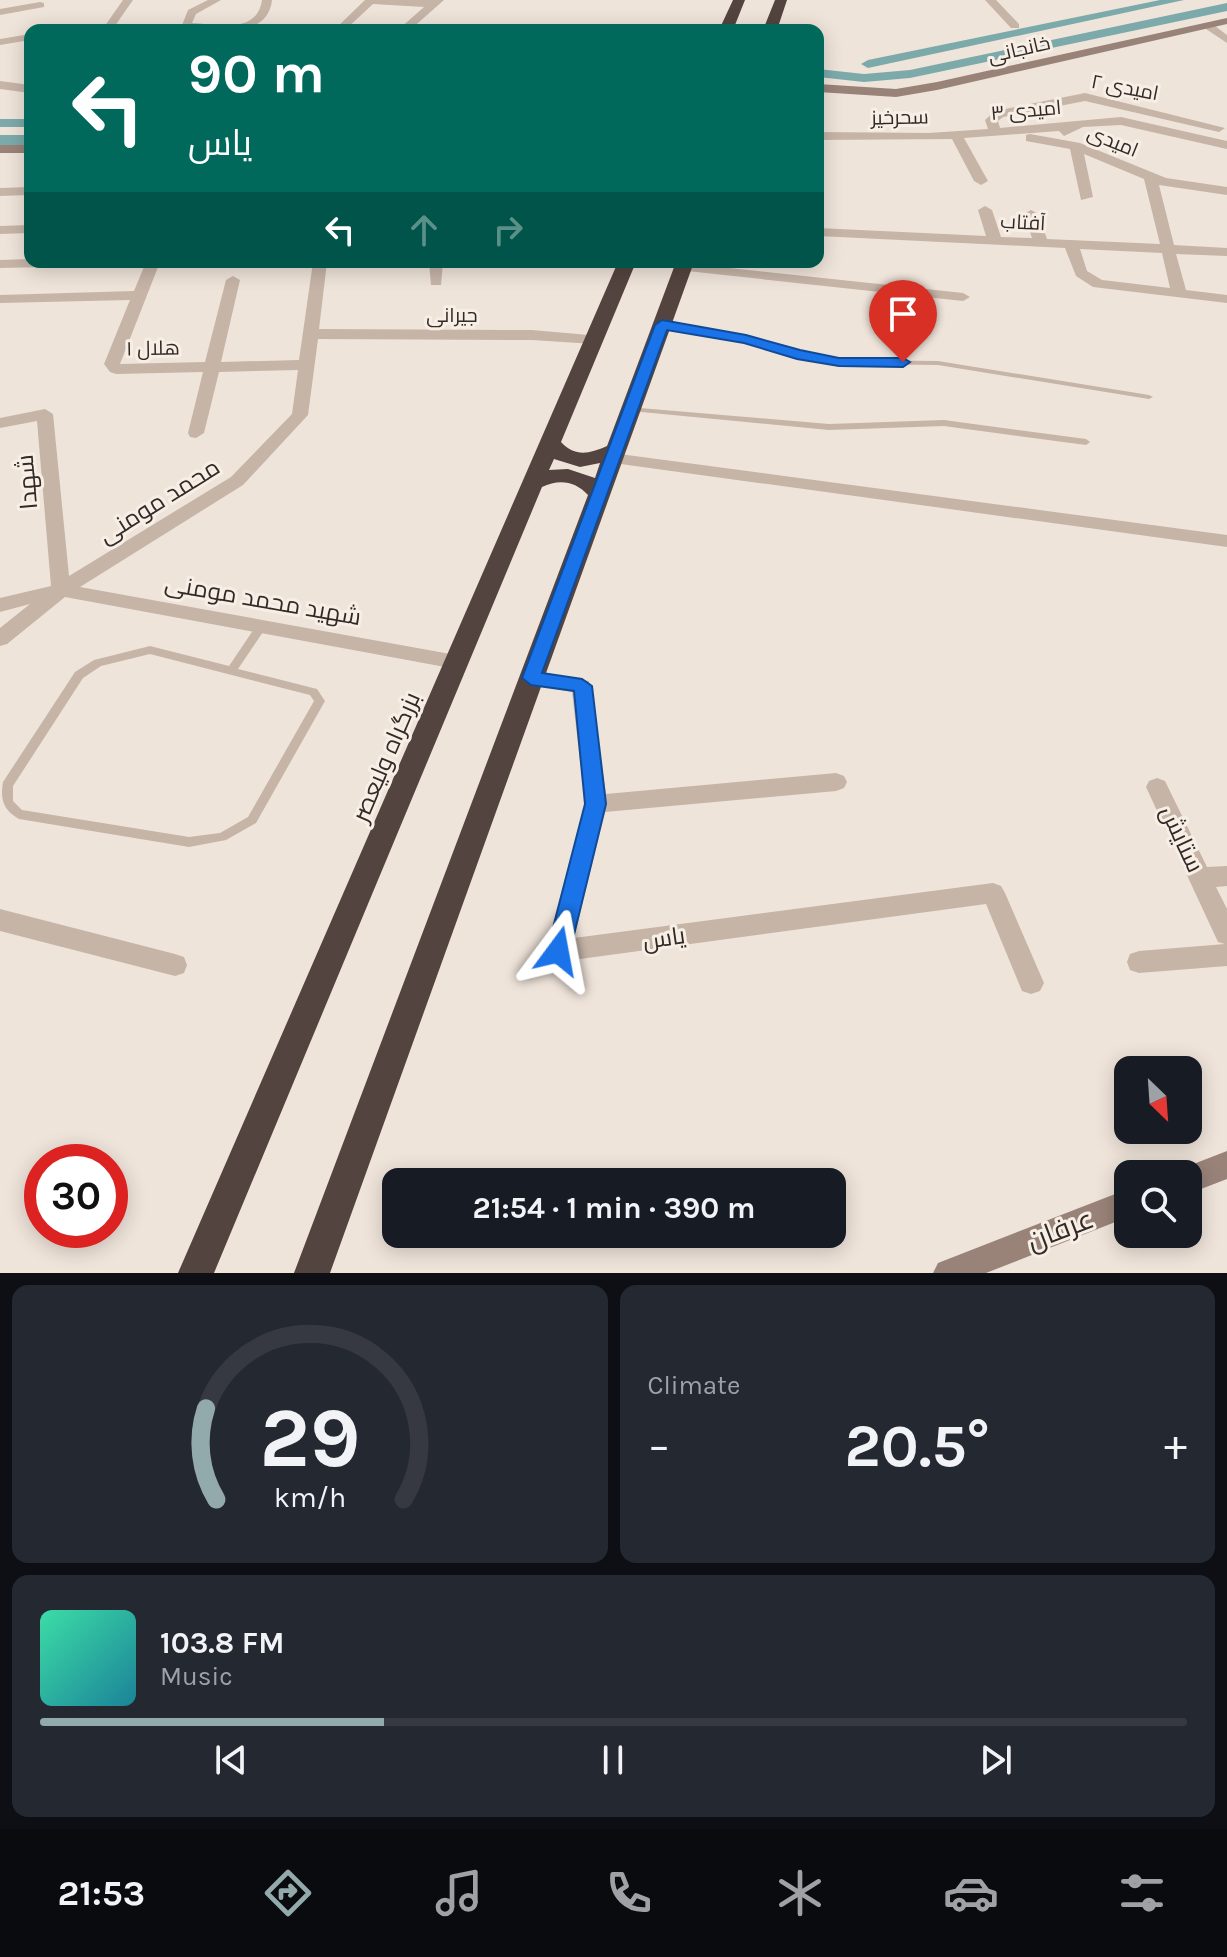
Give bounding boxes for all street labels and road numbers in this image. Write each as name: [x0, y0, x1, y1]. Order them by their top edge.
street label: خانجانی: [986, 31, 1053, 69]
street label: امیدی ۲: [1089, 70, 1160, 106]
street label: امیدی ۳: [990, 96, 1063, 126]
street label: سحرخیز: [870, 105, 929, 130]
street label: امیدی: [1084, 121, 1142, 163]
street label: آفتاب: [1000, 210, 1047, 235]
street label: جیرانی: [426, 304, 478, 328]
street label: هلال ۱: [126, 337, 180, 361]
street label: شهدا: [11, 453, 43, 511]
street label: محمد مومنی: [93, 453, 225, 549]
street label: شهید محمد مومنی: [163, 569, 363, 631]
street label: بزرگراه ولیعصر: [345, 688, 426, 828]
street label: ستایش: [1154, 801, 1210, 877]
street label: یاس: [641, 921, 688, 955]
street label: عرفان: [1022, 1202, 1098, 1257]

